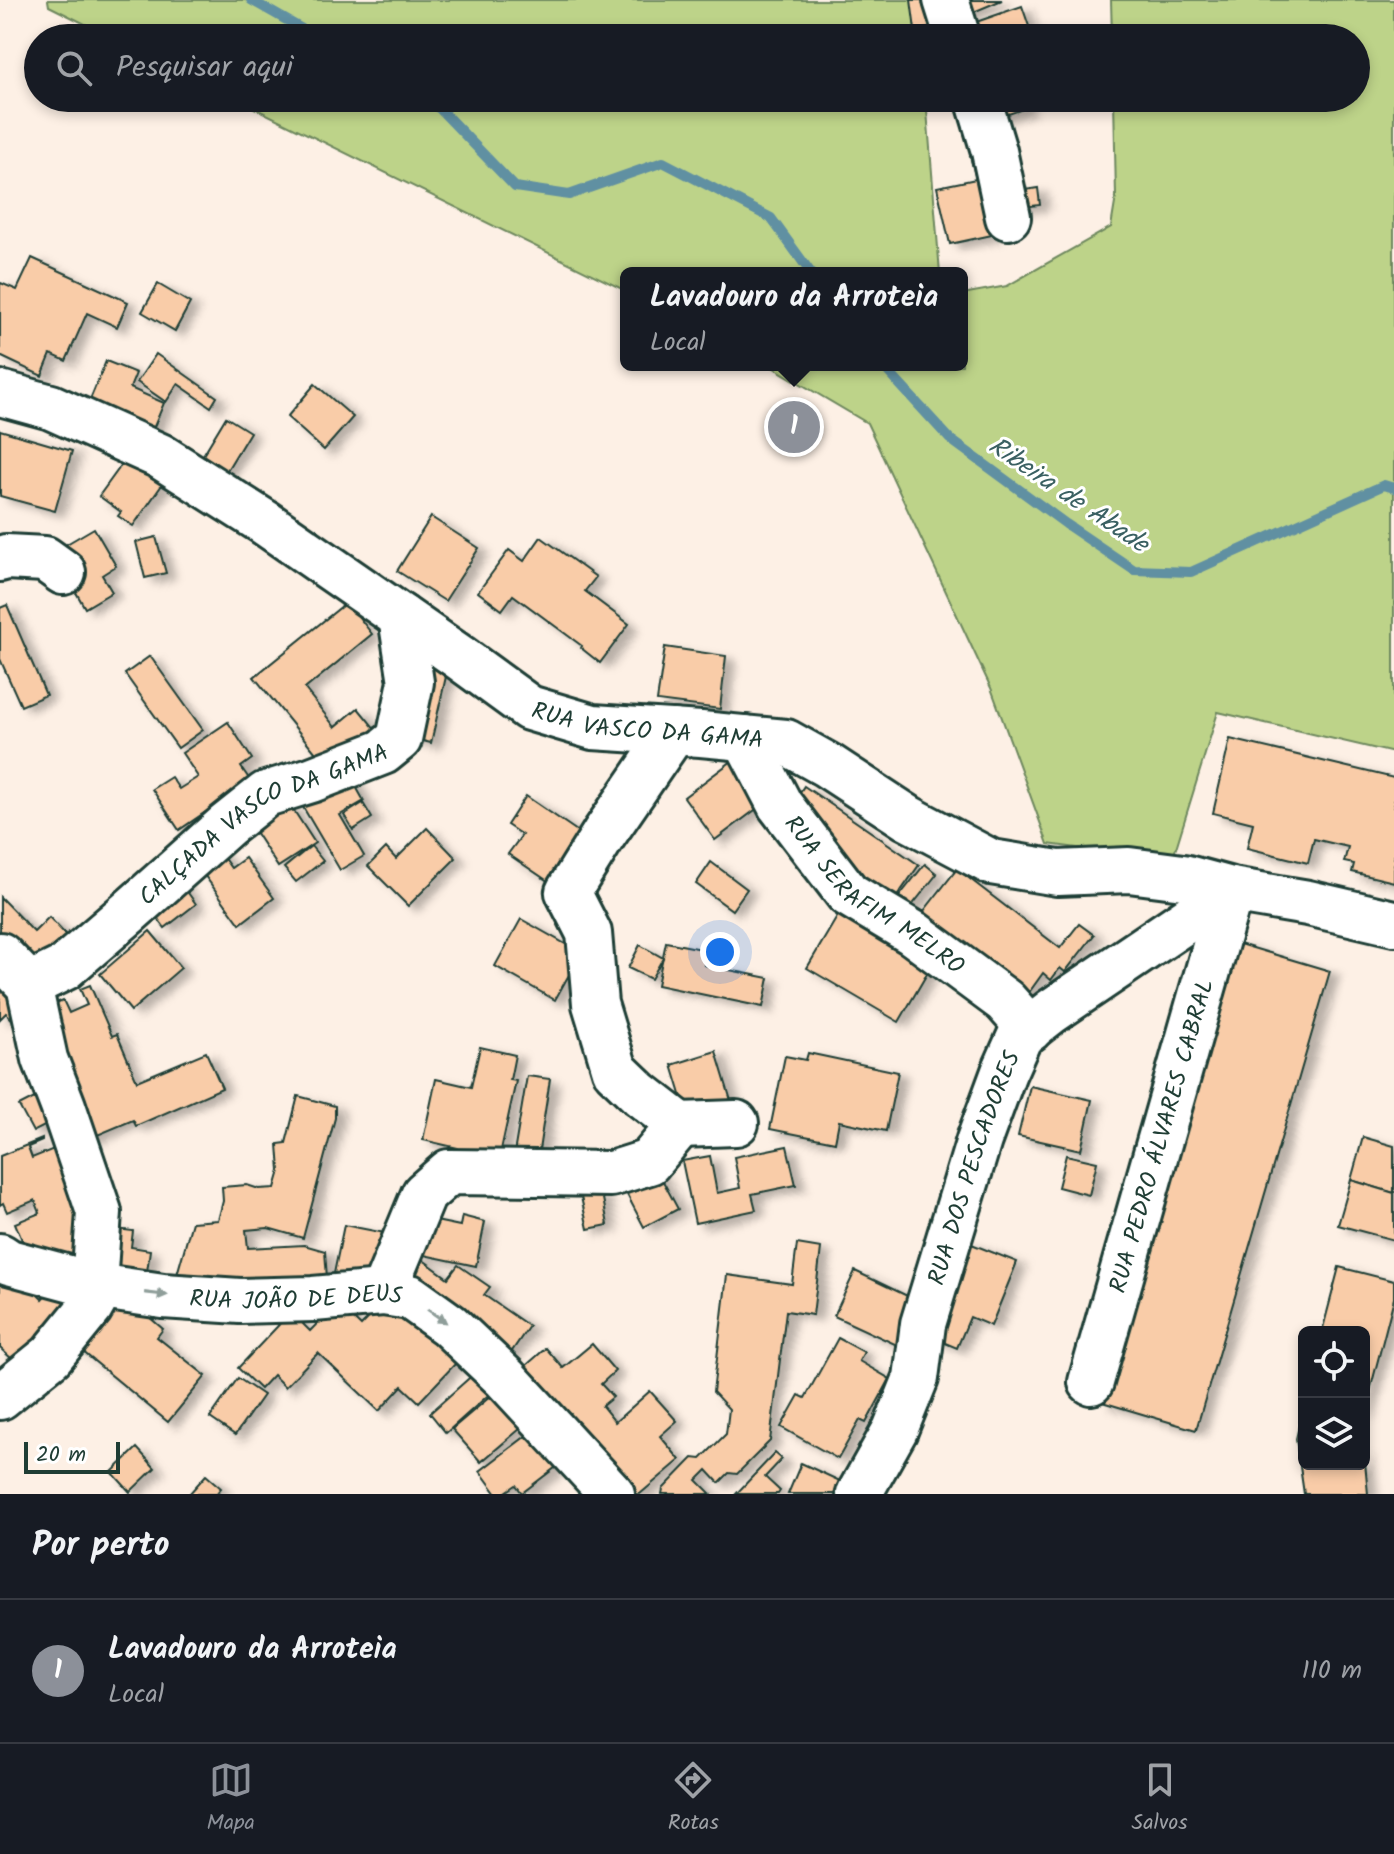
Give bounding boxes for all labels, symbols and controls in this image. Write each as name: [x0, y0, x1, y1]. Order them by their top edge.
search box: [24, 24, 1370, 112]
text: Pesquisar aqui: [116, 44, 293, 92]
icon: search: [52, 46, 96, 90]
popup: [620, 267, 968, 371]
text: Lavadouro da Arroteia: [650, 274, 938, 322]
text: Local: [650, 322, 706, 364]
pin: 1: [768, 397, 820, 457]
water label: Ribeira de Abade: [979, 426, 1158, 566]
street label: RUA VASCO DA GAMA: [527, 692, 765, 761]
street label: CALÇADA VASCO DA GAMA: [130, 734, 394, 916]
street label: RUA SERAFIM MELRO: [773, 807, 972, 986]
your location: [700, 932, 740, 972]
street label: RUA PEDRO ÁLVARES CABRAL: [1099, 974, 1226, 1298]
street label: RUA DOS PESCADORES: [918, 1045, 1032, 1290]
street label: RUA JOÃO DE DEUS: [188, 1274, 405, 1322]
one-way arrow: [144, 1288, 169, 1301]
one-way arrow: [427, 1308, 448, 1323]
map controls: [1298, 1326, 1370, 1470]
button: locate: [1298, 1326, 1370, 1398]
button: layers: [1298, 1398, 1370, 1470]
scale bar: [24, 1438, 120, 1474]
text: 20 m: [36, 1438, 86, 1473]
text: Por perto: [32, 1519, 170, 1573]
text: Lavadouro da Arroteia: [108, 1626, 397, 1674]
text: 1: [54, 1650, 62, 1692]
text: 110 m: [1302, 1650, 1362, 1692]
text: Local: [108, 1674, 164, 1716]
tab: Mapa: [206, 1758, 255, 1841]
tab: Rotas: [668, 1758, 719, 1841]
tab: Salvos: [1132, 1758, 1188, 1841]

